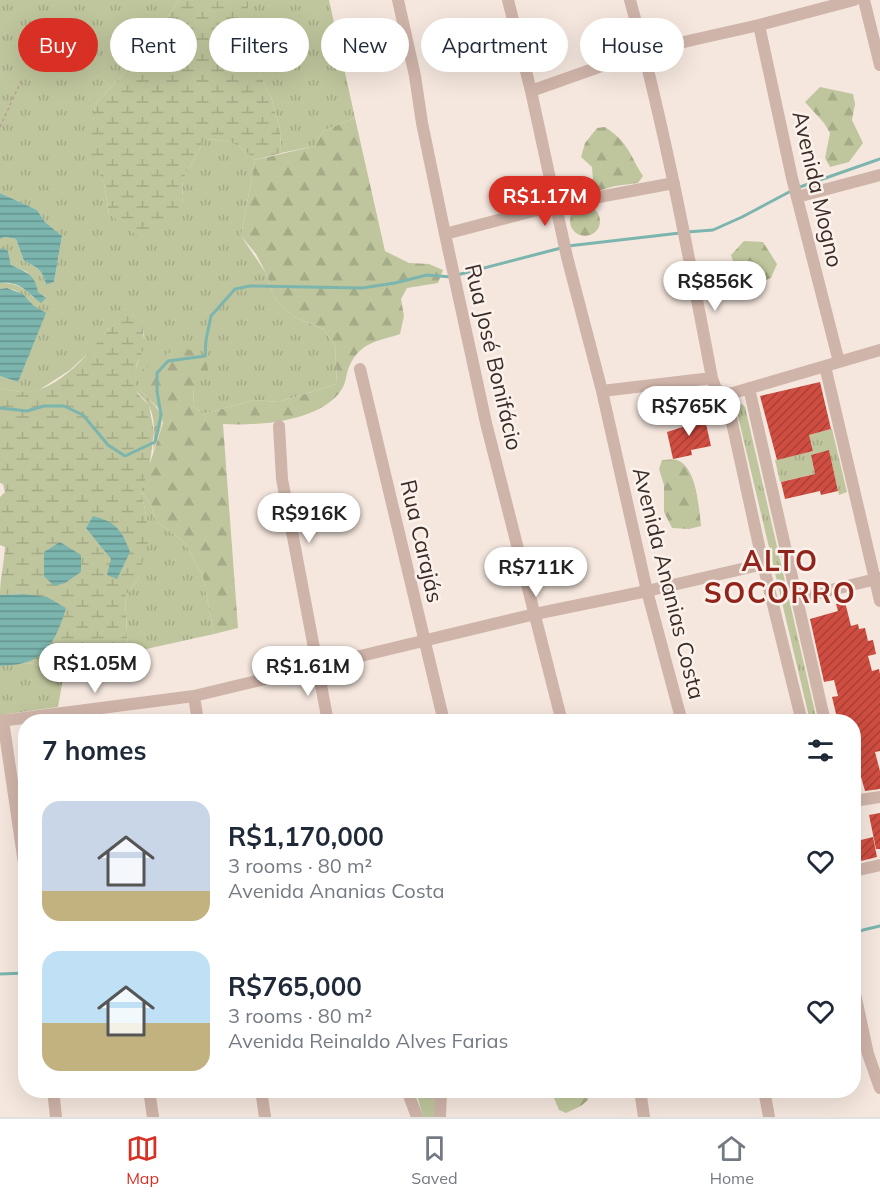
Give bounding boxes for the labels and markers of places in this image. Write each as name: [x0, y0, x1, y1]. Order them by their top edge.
pin: R$1.17M: [490, 176, 600, 227]
pin: R$856K: [666, 261, 764, 312]
pin: R$765K: [640, 386, 738, 437]
pin: R$916K: [260, 493, 358, 544]
pin: R$711K: [487, 547, 585, 598]
pin: R$1.05M: [40, 643, 150, 694]
pin: R$1.61M: [253, 646, 363, 697]

